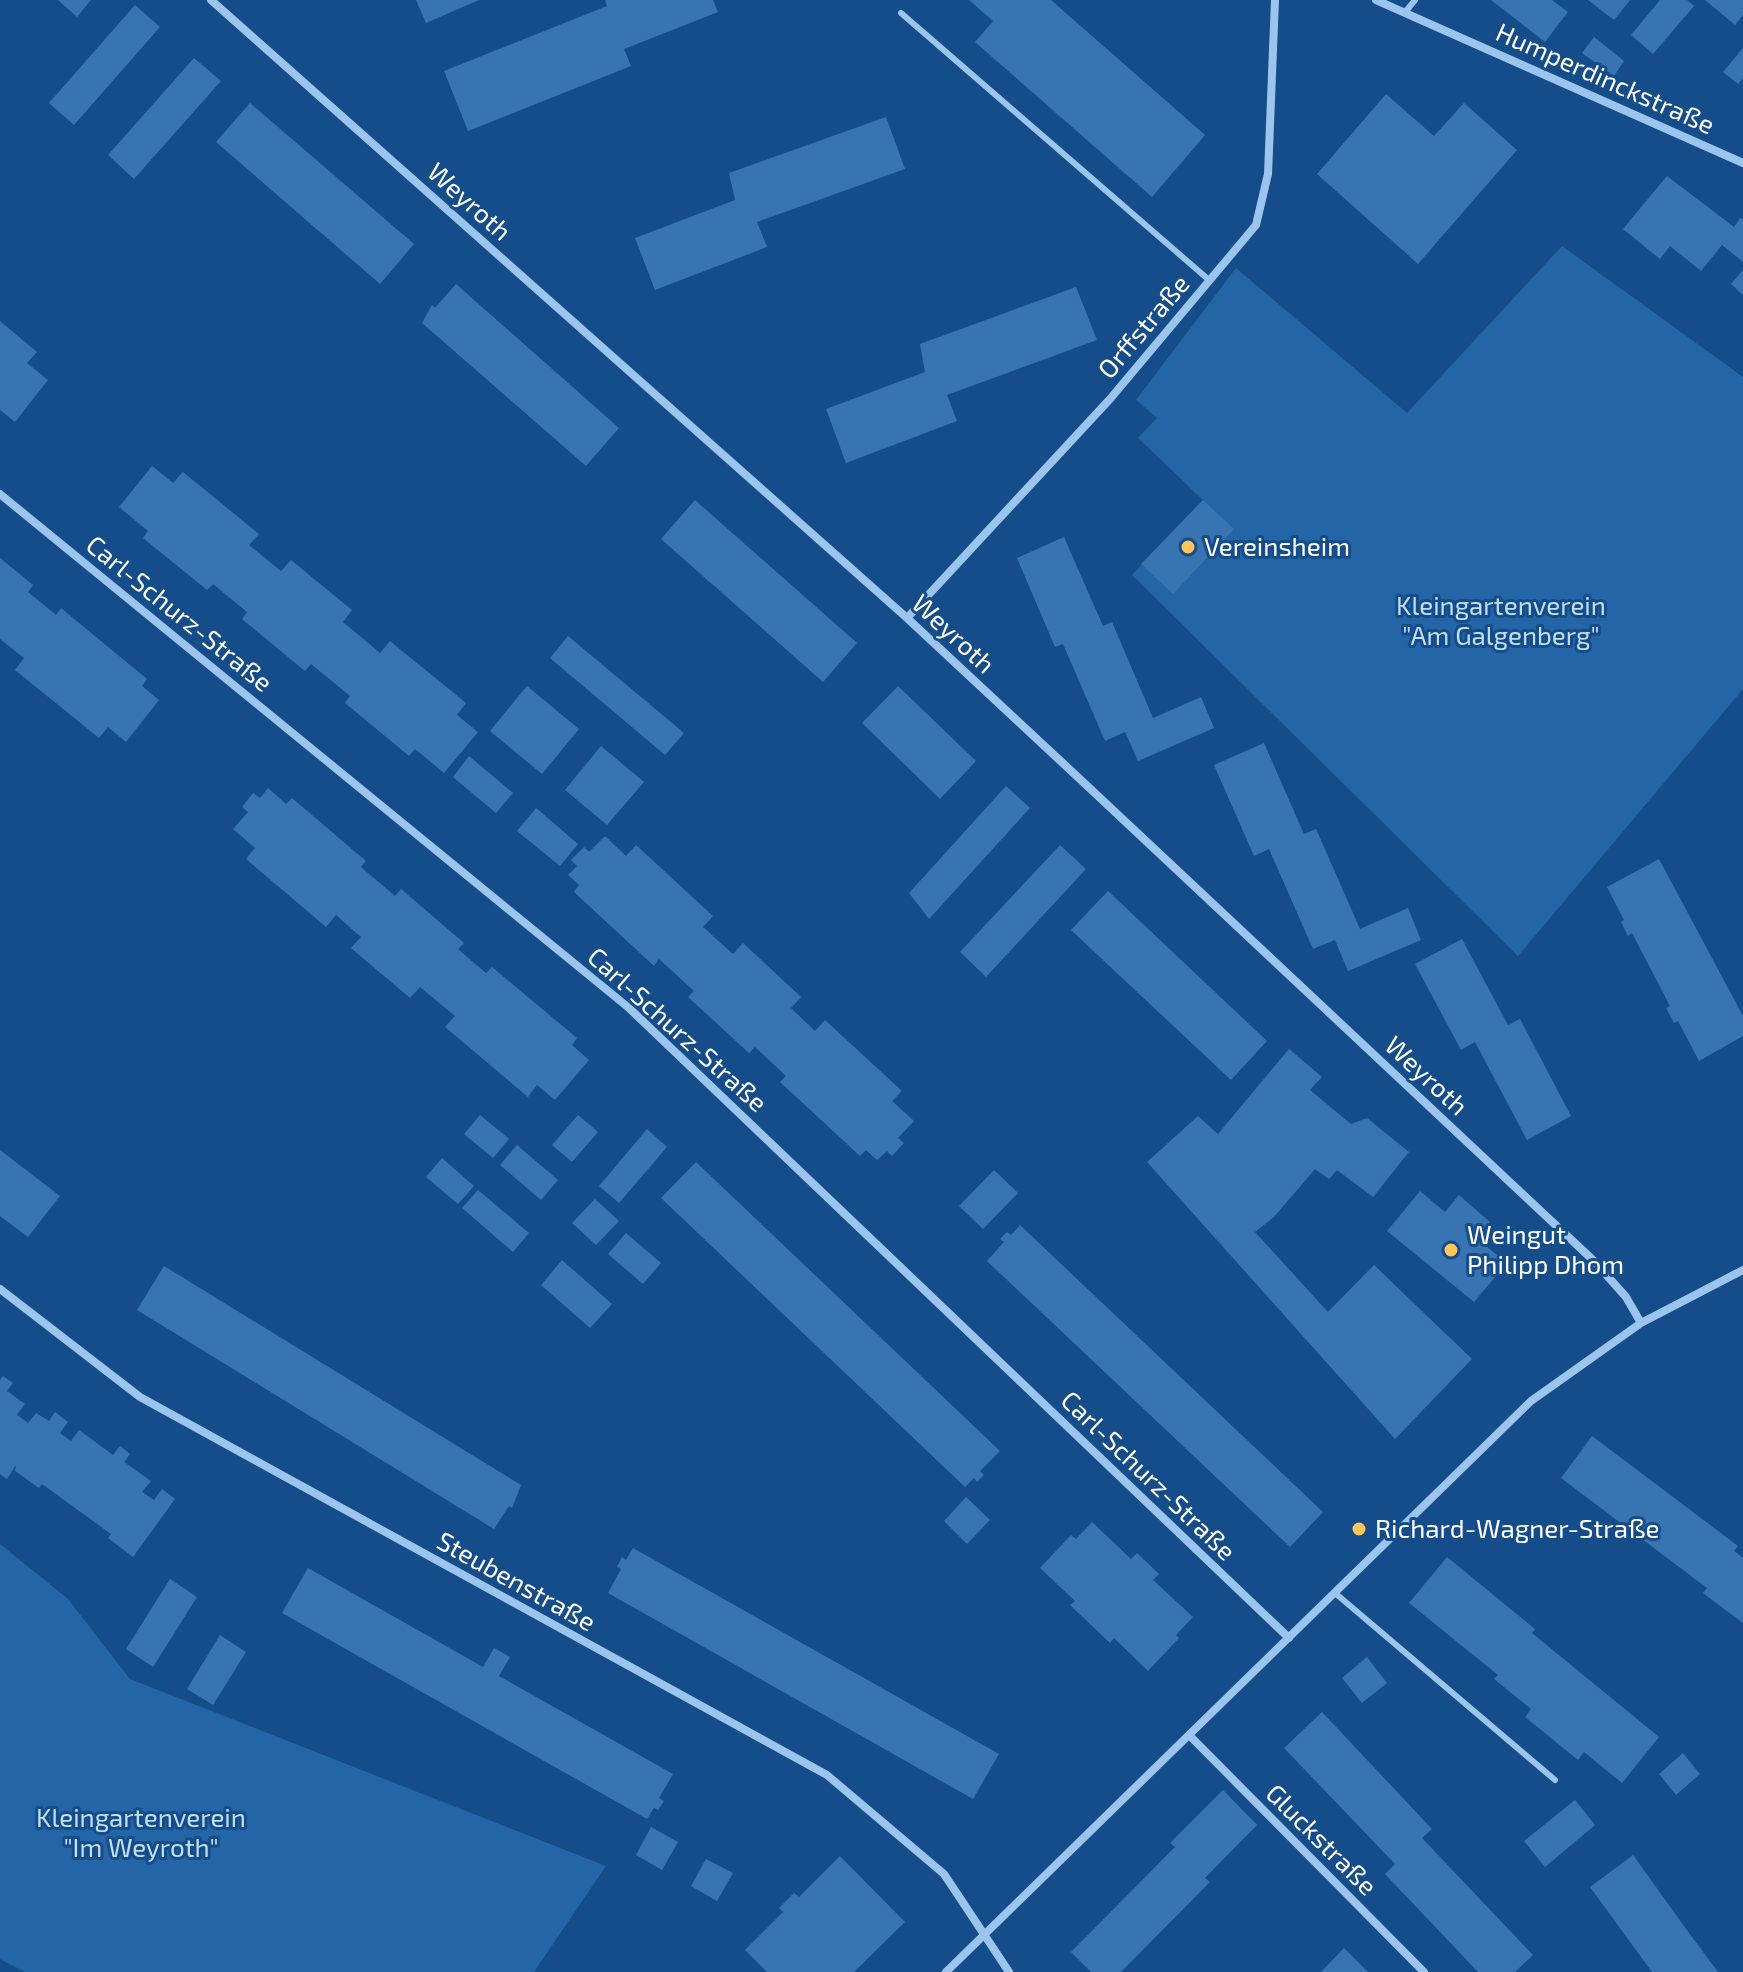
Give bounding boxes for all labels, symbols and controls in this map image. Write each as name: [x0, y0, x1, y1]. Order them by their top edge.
street label: Humperdinckstraße: [1491, 17, 1719, 141]
street label: Weyroth: [421, 156, 517, 248]
street label: Orffstraße: [1092, 269, 1196, 385]
street label: Carl-Schurz-Straße: [80, 529, 278, 699]
place label: Vereinsheim: [1204, 531, 1350, 563]
marker: Vereinsheim: [1179, 538, 1197, 556]
street label: Weyroth: [905, 588, 1001, 680]
park label: Kleingartenverein "Am Galgenberg": [1396, 590, 1606, 652]
street label: Carl-Schurz-Straße: [581, 941, 773, 1119]
street label: Weyroth: [1378, 1030, 1474, 1122]
place label: Weingut Philipp Dhom: [1467, 1219, 1624, 1280]
marker: Weingut Philipp Dhom: [1442, 1241, 1460, 1259]
street label: Carl-Schurz-Straße: [1054, 1385, 1242, 1567]
place label: Richard-Wagner-Straße: [1375, 1513, 1659, 1545]
marker: Richard-Wagner-Straße: [1350, 1520, 1368, 1538]
street label: Steubenstraße: [431, 1526, 601, 1638]
street label: Gluckstraße: [1259, 1778, 1383, 1902]
park label: Kleingartenverein "Im Weyroth": [36, 1802, 246, 1864]

